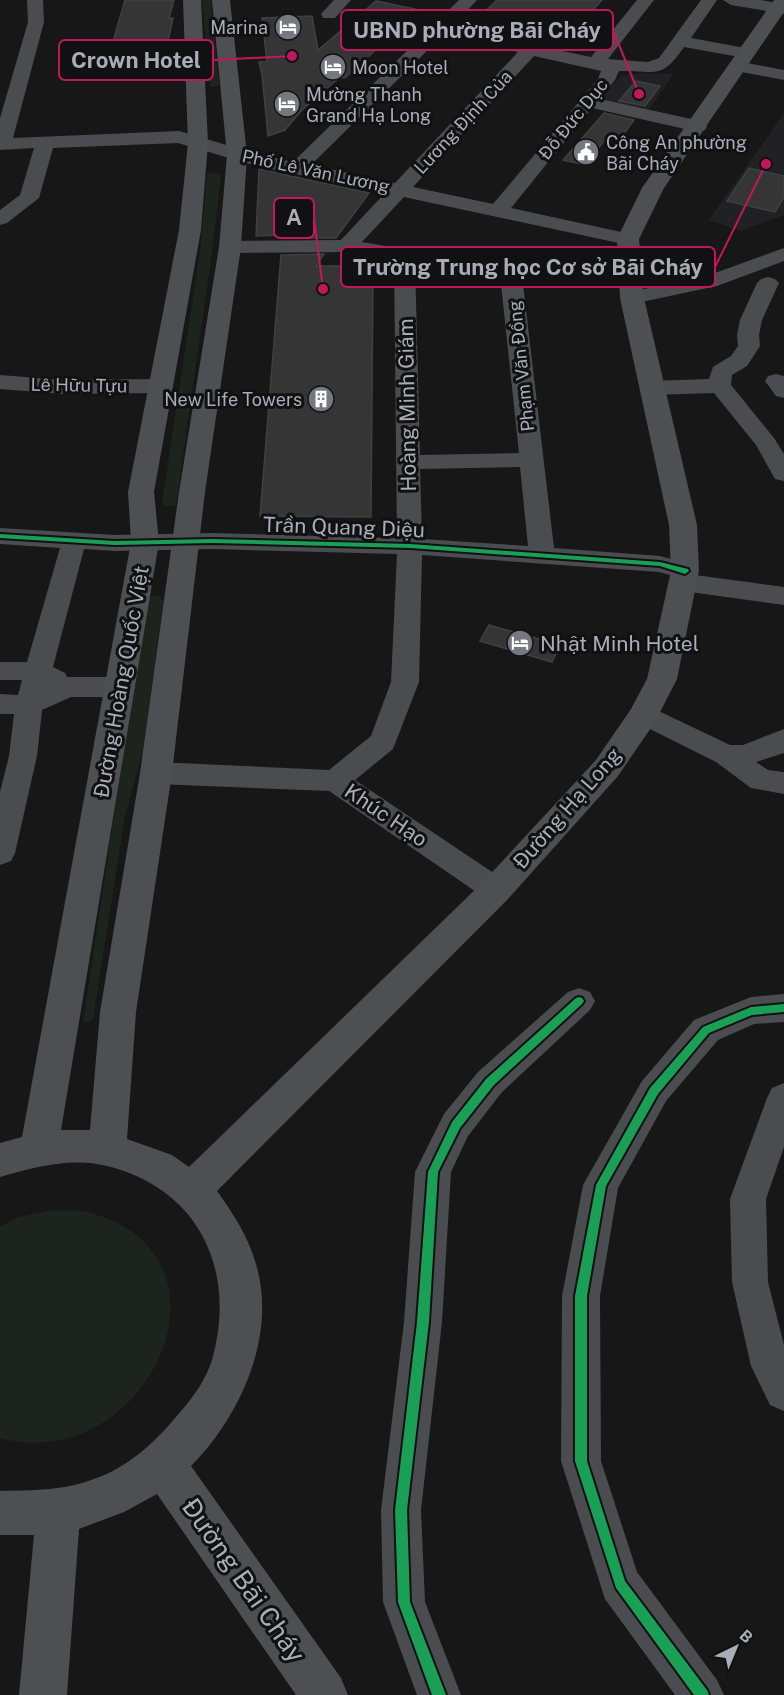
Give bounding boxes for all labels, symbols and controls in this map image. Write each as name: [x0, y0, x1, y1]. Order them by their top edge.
callout: UBND phường Bãi Cháy: [341, 10, 613, 50]
hotel icon: Marina: [273, 12, 303, 42]
place label: Marina: [210, 17, 268, 38]
text: UBND phường Bãi Cháy: [353, 17, 602, 43]
callout: Crown Hotel: [59, 40, 213, 80]
text: Crown Hotel: [71, 47, 201, 73]
hotel icon: Moon Hotel: [318, 52, 348, 82]
place label: Moon Hotel: [352, 57, 449, 78]
street label: Lương Định Của: [410, 66, 516, 178]
street label: Đỗ Đức Dục: [534, 74, 612, 164]
place label: Mường Thanh Grand Hạ Long: [306, 84, 431, 126]
hotel icon: Mường Thanh Grand Hạ Long: [272, 89, 302, 119]
place label: Công An phường Bãi Cháy: [606, 132, 747, 174]
public building icon: Công An phường Bãi Cháy: [571, 137, 601, 167]
street label: Phố Lê Văn Lương: [240, 145, 392, 197]
callout: A: [274, 198, 314, 238]
text: A: [286, 204, 302, 230]
callout: Trường Trung học Cơ sở Bãi Cháy: [341, 247, 715, 287]
text: Trường Trung học Cơ sở Bãi Cháy: [353, 254, 704, 280]
street label: Phạm Văn Đồng: [504, 299, 538, 433]
street label: Hoàng Minh Giám: [393, 318, 421, 492]
street label: Lê Hữu Tựu: [30, 374, 128, 396]
building icon: New Life Towers: [306, 384, 336, 414]
place label: New Life Towers: [164, 389, 302, 410]
street label: Trần Quang Diệu: [263, 512, 425, 542]
street label: Đường Hoàng Quốc Việt: [88, 564, 154, 800]
hotel icon: Nhật Minh Hotel: [505, 628, 535, 658]
place label: Nhật Minh Hotel: [540, 631, 699, 656]
street label: Đường Hạ Long: [508, 742, 626, 874]
street label: Khúc Hạo: [340, 778, 432, 852]
street label: Đường Bãi Cháy: [176, 1492, 312, 1668]
north arrow: [706, 1617, 766, 1677]
text: B: [735, 1626, 756, 1647]

